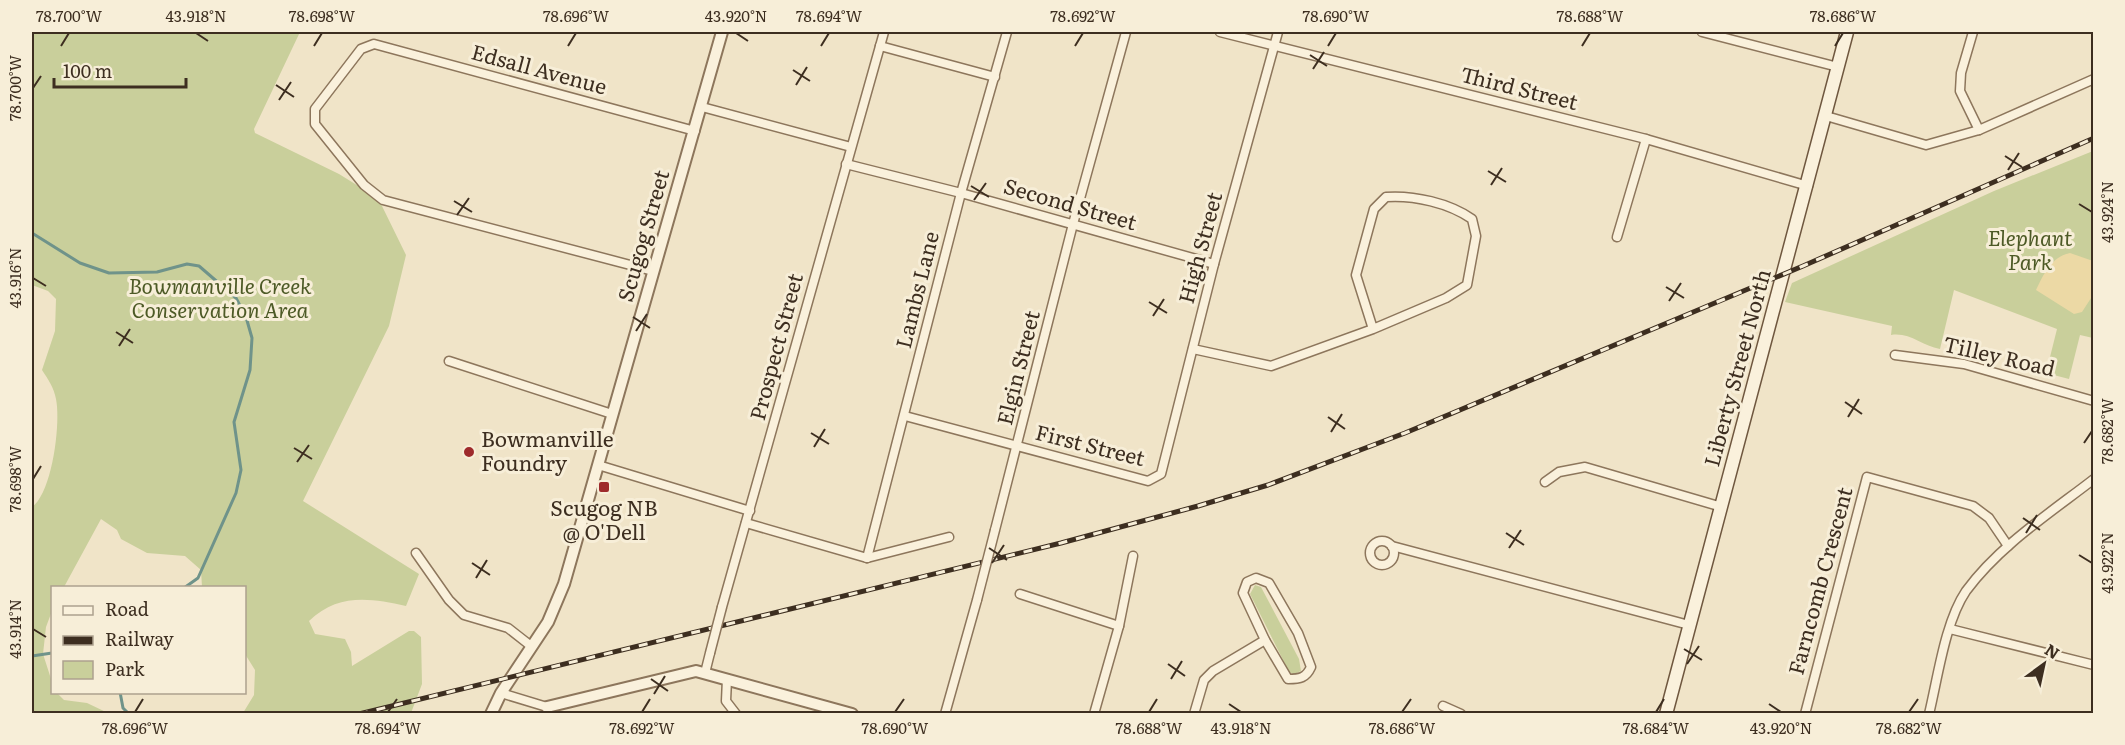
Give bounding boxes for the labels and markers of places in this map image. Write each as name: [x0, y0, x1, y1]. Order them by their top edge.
place label: Bowmanville Foundry: [481, 422, 614, 477]
marker: Bowmanville Foundry: [462, 445, 476, 459]
marker: Scugog NB @ O'Dell: [597, 480, 611, 494]
place label: Scugog NB @ O'Dell: [550, 491, 658, 546]

